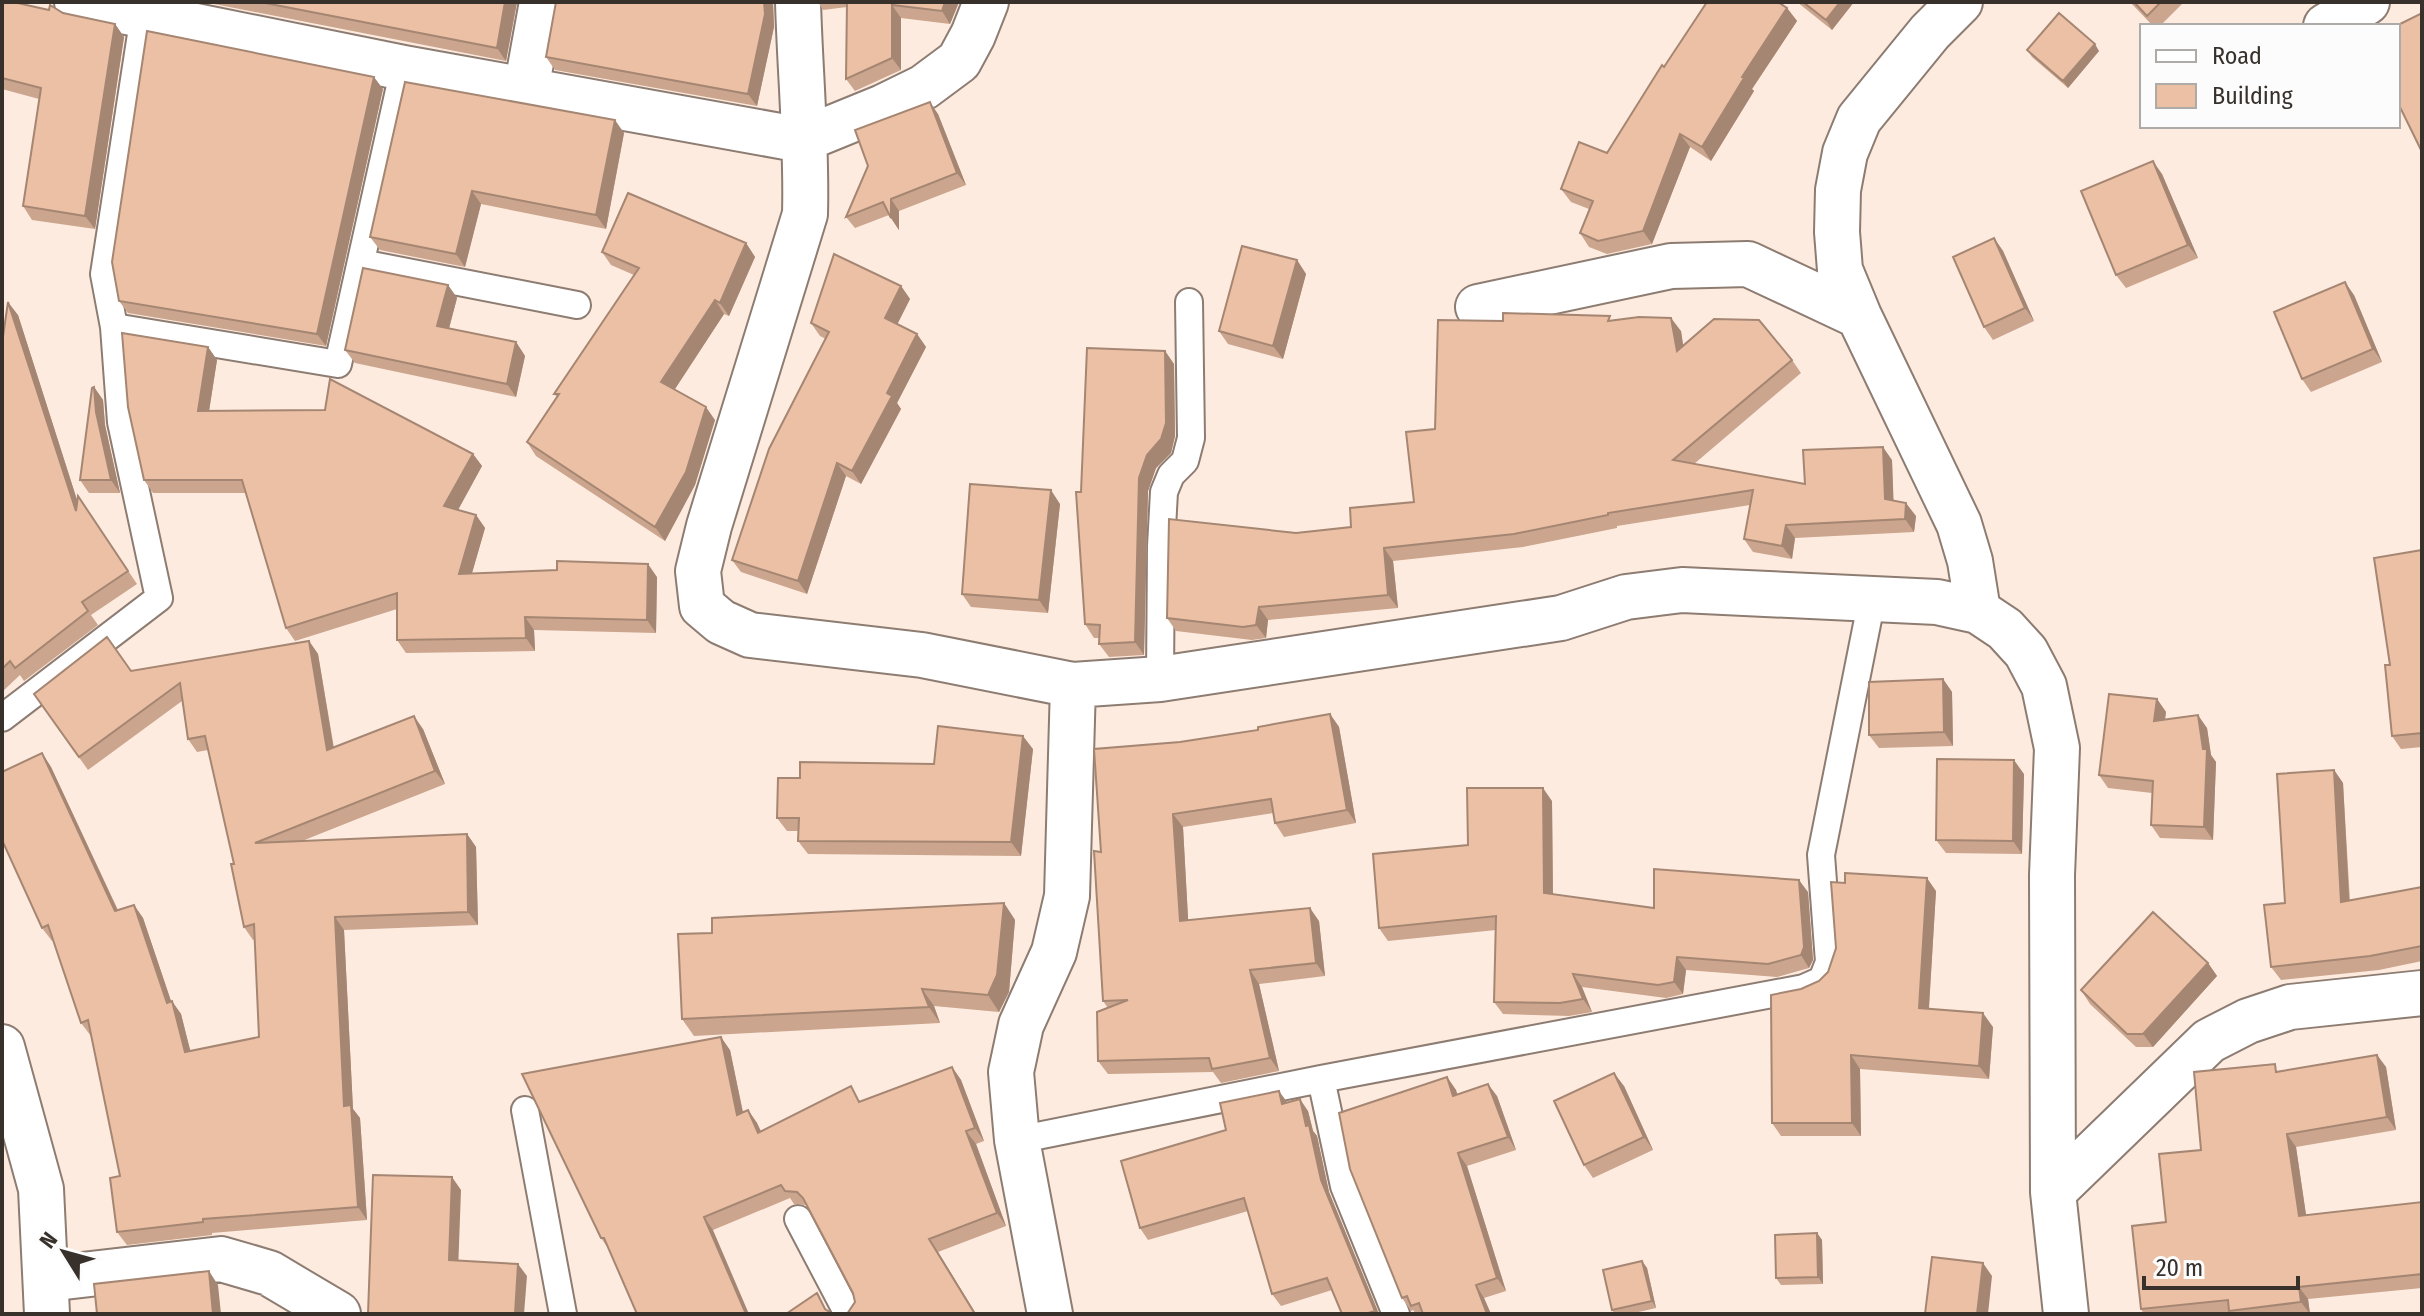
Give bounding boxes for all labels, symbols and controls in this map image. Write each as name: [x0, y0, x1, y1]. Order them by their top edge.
legend: [2140, 24, 2400, 128]
text: Road: [2212, 42, 2262, 70]
text: Building: [2212, 82, 2294, 110]
north arrow: [24, 1212, 104, 1292]
text: N: [34, 1227, 63, 1254]
scale bar: [2144, 1240, 2298, 1290]
text: 20 m: [2156, 1254, 2203, 1282]

